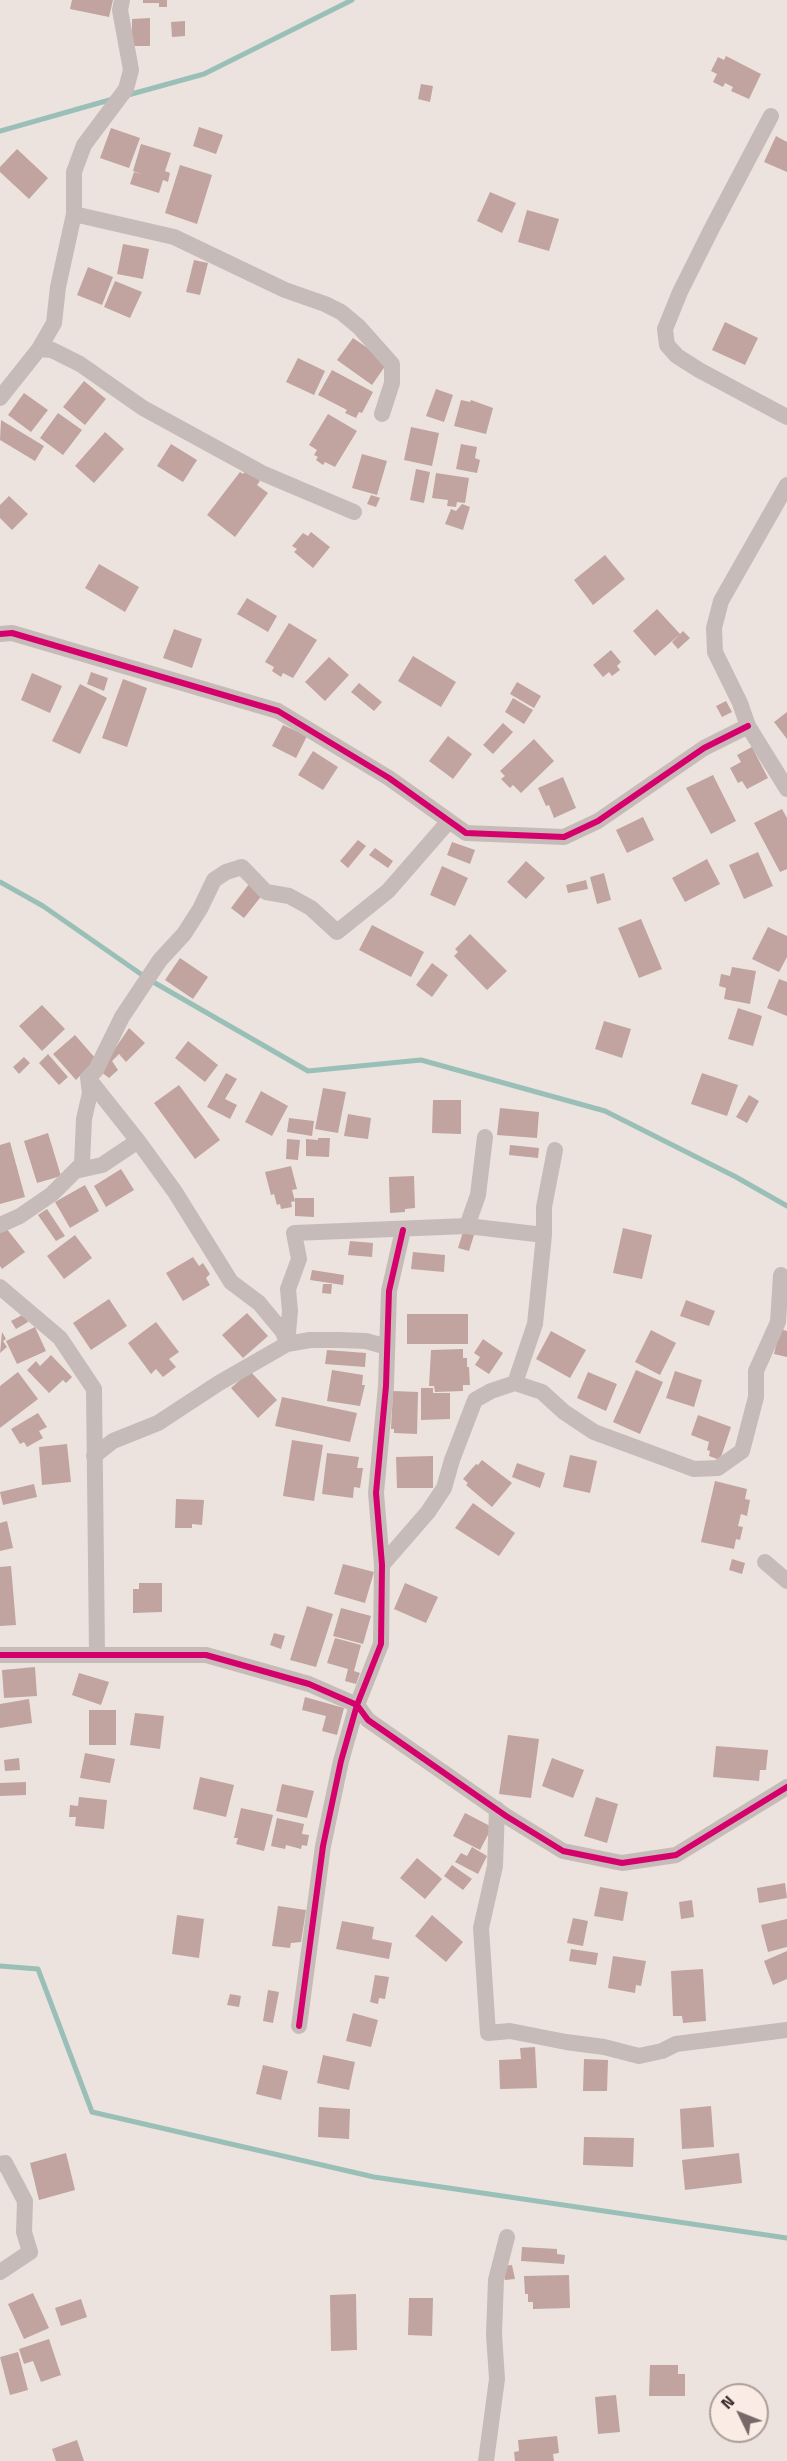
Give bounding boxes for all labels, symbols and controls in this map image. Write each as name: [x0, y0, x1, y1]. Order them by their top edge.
north arrow: [709, 2383, 769, 2443]
text: N: [715, 2390, 740, 2414]

